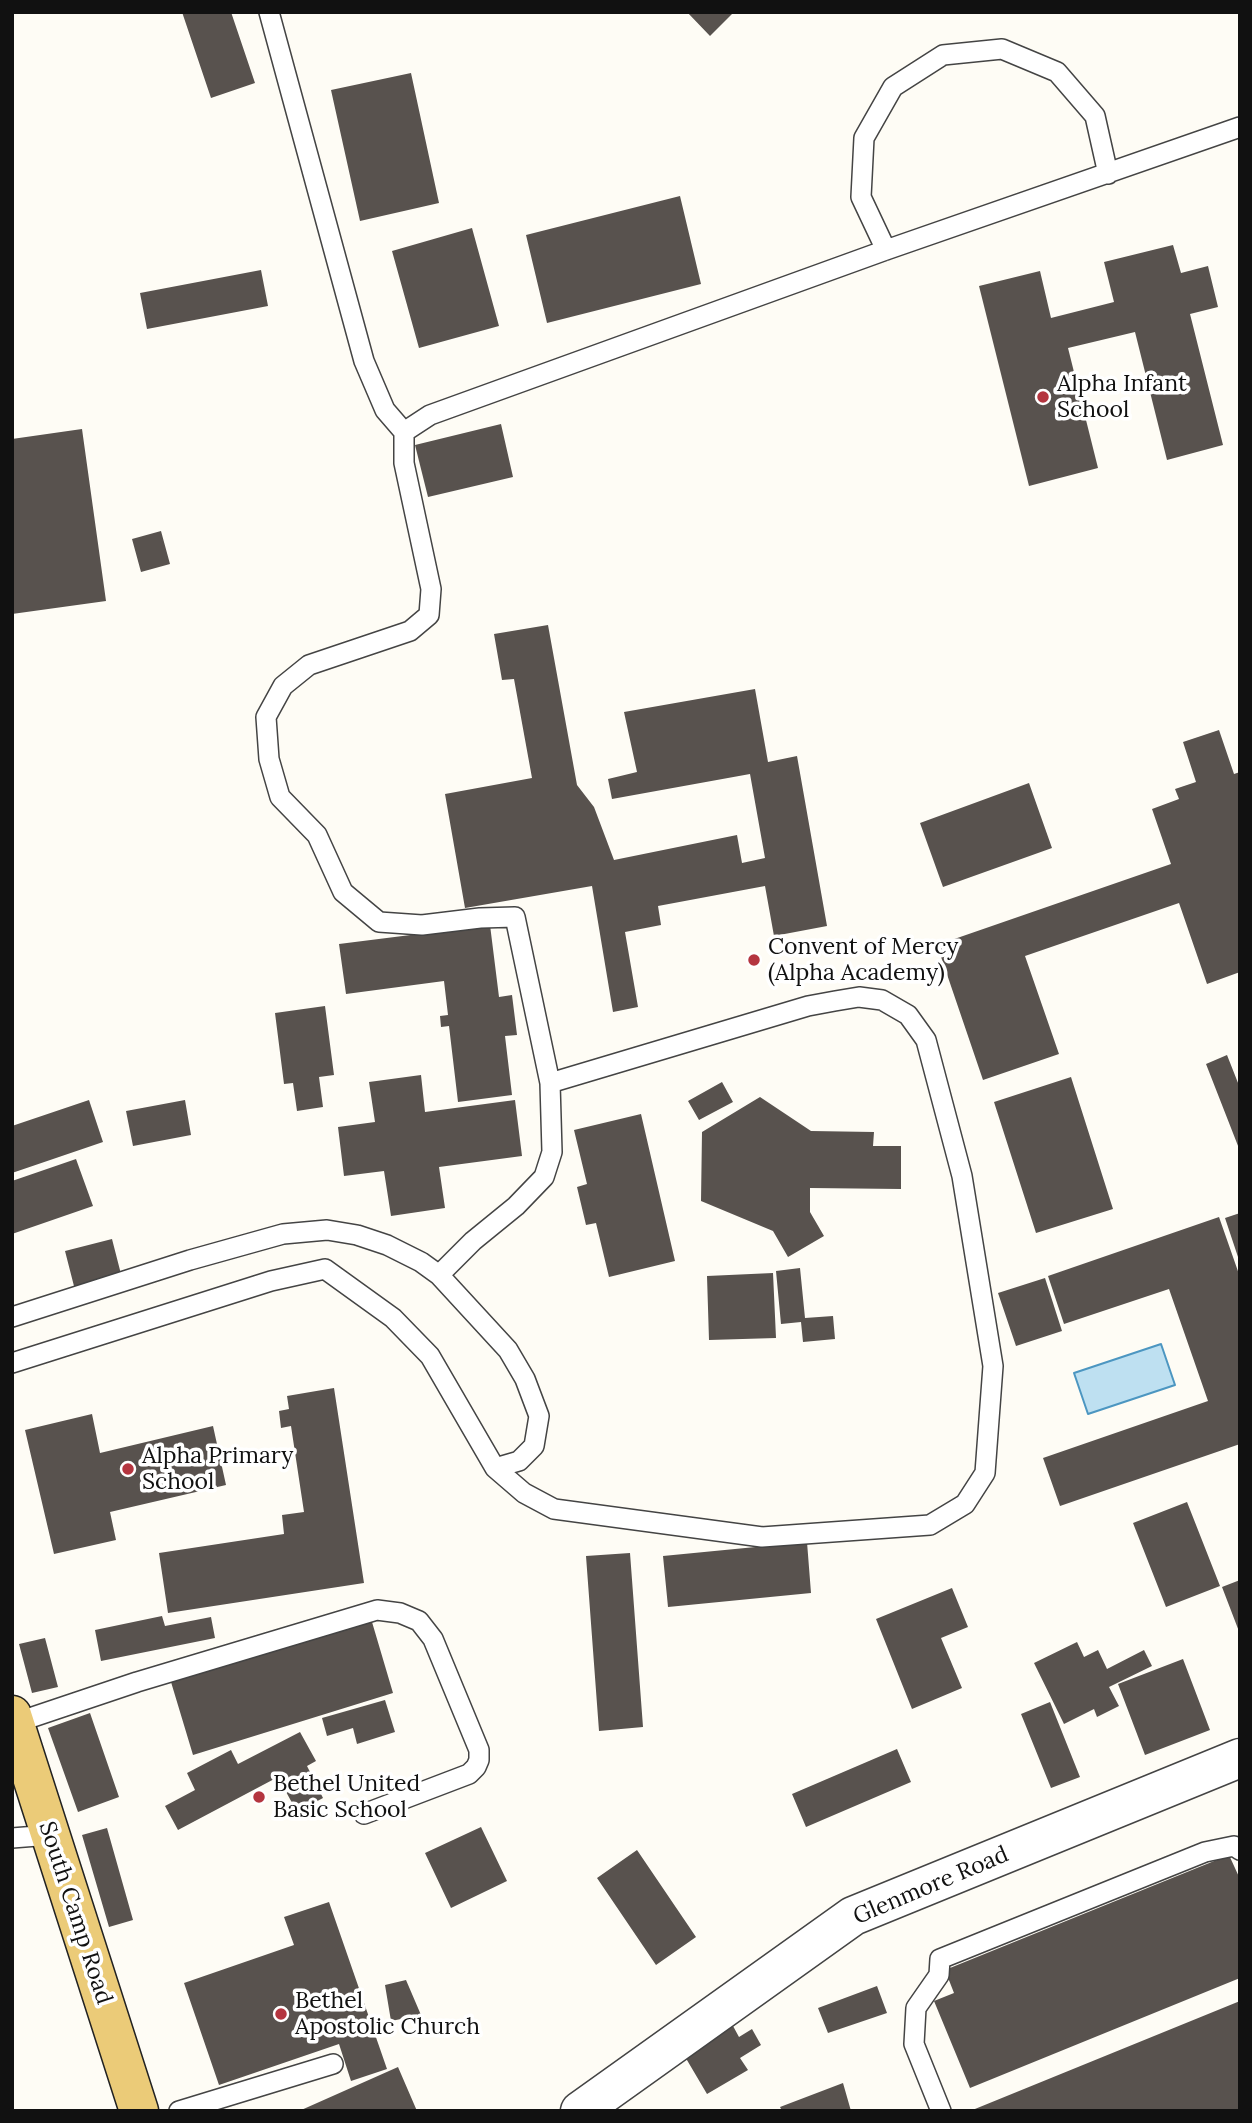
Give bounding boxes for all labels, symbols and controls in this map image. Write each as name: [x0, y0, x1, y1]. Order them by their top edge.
place label: Alpha Infant School: [1057, 370, 1187, 424]
marker: Alpha Infant School: [1035, 389, 1051, 405]
place label: Convent of Mercy (Alpha Academy): [768, 933, 958, 987]
marker: Convent of Mercy (Alpha Academy): [746, 952, 762, 968]
place label: Alpha Primary School: [142, 1442, 293, 1496]
marker: Alpha Primary School: [120, 1461, 136, 1477]
place label: Bethel United Basic School: [273, 1770, 420, 1824]
marker: Bethel United Basic School: [251, 1789, 267, 1805]
street label: South Camp Road: [32, 1818, 118, 2008]
street label: Glenmore Road: [849, 1841, 1013, 1931]
place label: Bethel Apostolic Church: [295, 1987, 480, 2041]
marker: Bethel Apostolic Church: [273, 2006, 289, 2022]

